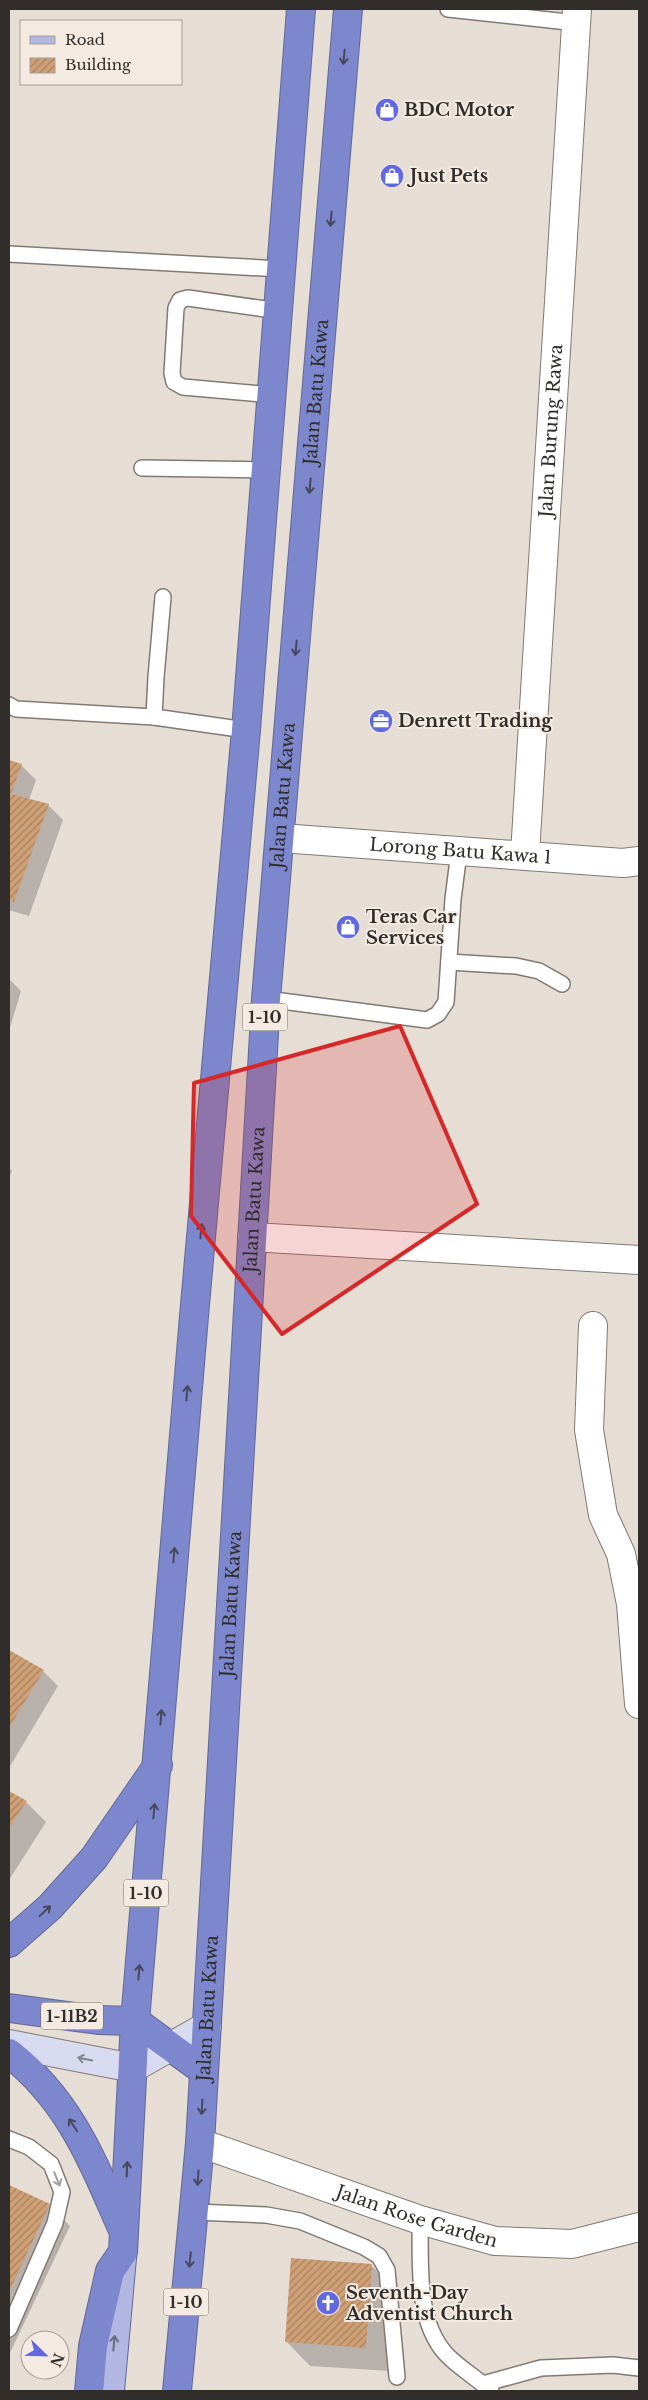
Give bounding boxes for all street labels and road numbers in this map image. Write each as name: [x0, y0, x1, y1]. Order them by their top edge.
street label: Jalan Batu Kawa: [299, 318, 333, 468]
street label: Jalan Burung Rawa: [535, 344, 567, 520]
street label: Jalan Batu Kawa: [266, 722, 300, 872]
street label: Lorong Batu Kawa 1: [369, 833, 553, 869]
road number: 1-10: [242, 1004, 288, 1030]
street label: Jalan Batu Kawa: [239, 1126, 270, 1275]
street label: Jalan Batu Kawa: [216, 1530, 246, 1680]
road number: 1-10: [124, 1880, 168, 1906]
street label: Jalan Batu Kawa: [192, 1934, 223, 2084]
road number: 1-11B2: [41, 2002, 103, 2030]
street label: Jalan Rose Garden: [331, 2180, 500, 2252]
road number: 1-10: [164, 2288, 208, 2316]

